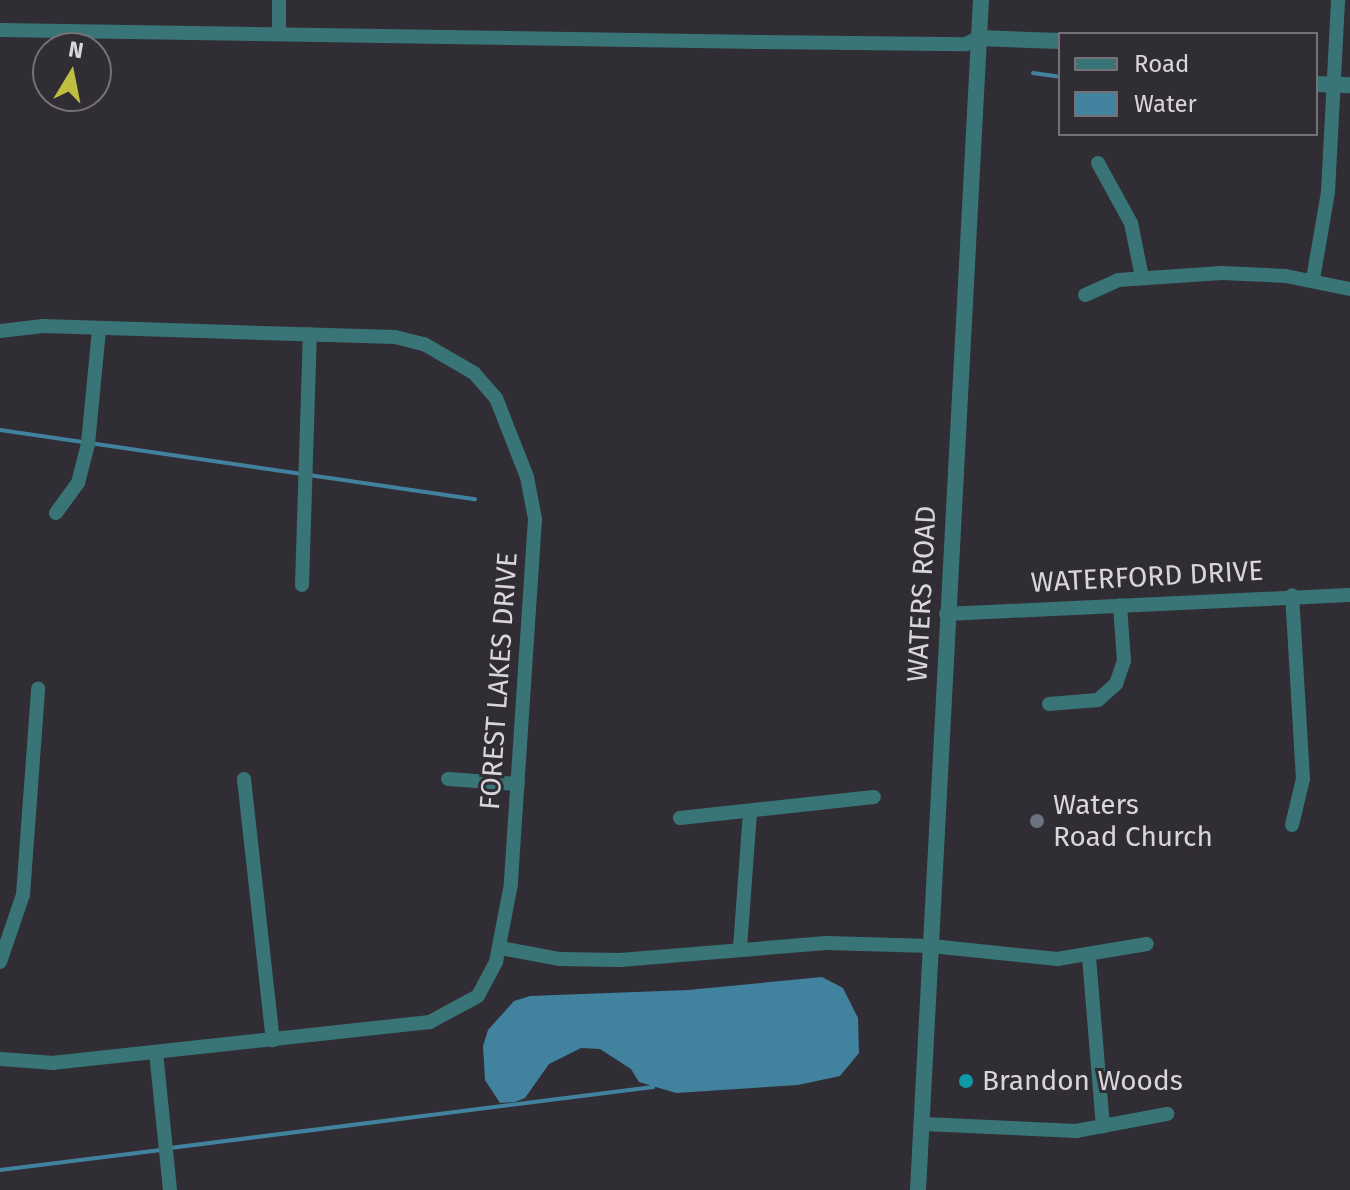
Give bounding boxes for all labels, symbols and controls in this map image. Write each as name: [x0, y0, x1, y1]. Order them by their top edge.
north arrow: [32, 32, 112, 112]
legend: [1058, 32, 1318, 136]
text: N: [66, 35, 85, 64]
text: Road: [1134, 50, 1189, 78]
text: Water: [1134, 90, 1197, 118]
street label: WATERS ROAD: [901, 505, 943, 683]
street label: FOREST LAKES DRIVE: [473, 551, 525, 811]
street label: WATERFORD DRIVE: [1030, 554, 1264, 600]
place label: Waters Road Church: [1053, 788, 1213, 854]
marker: Waters Road Church: [1028, 812, 1046, 830]
place label: Brandon Woods: [982, 1064, 1183, 1098]
marker: Brandon Woods: [957, 1072, 975, 1090]

